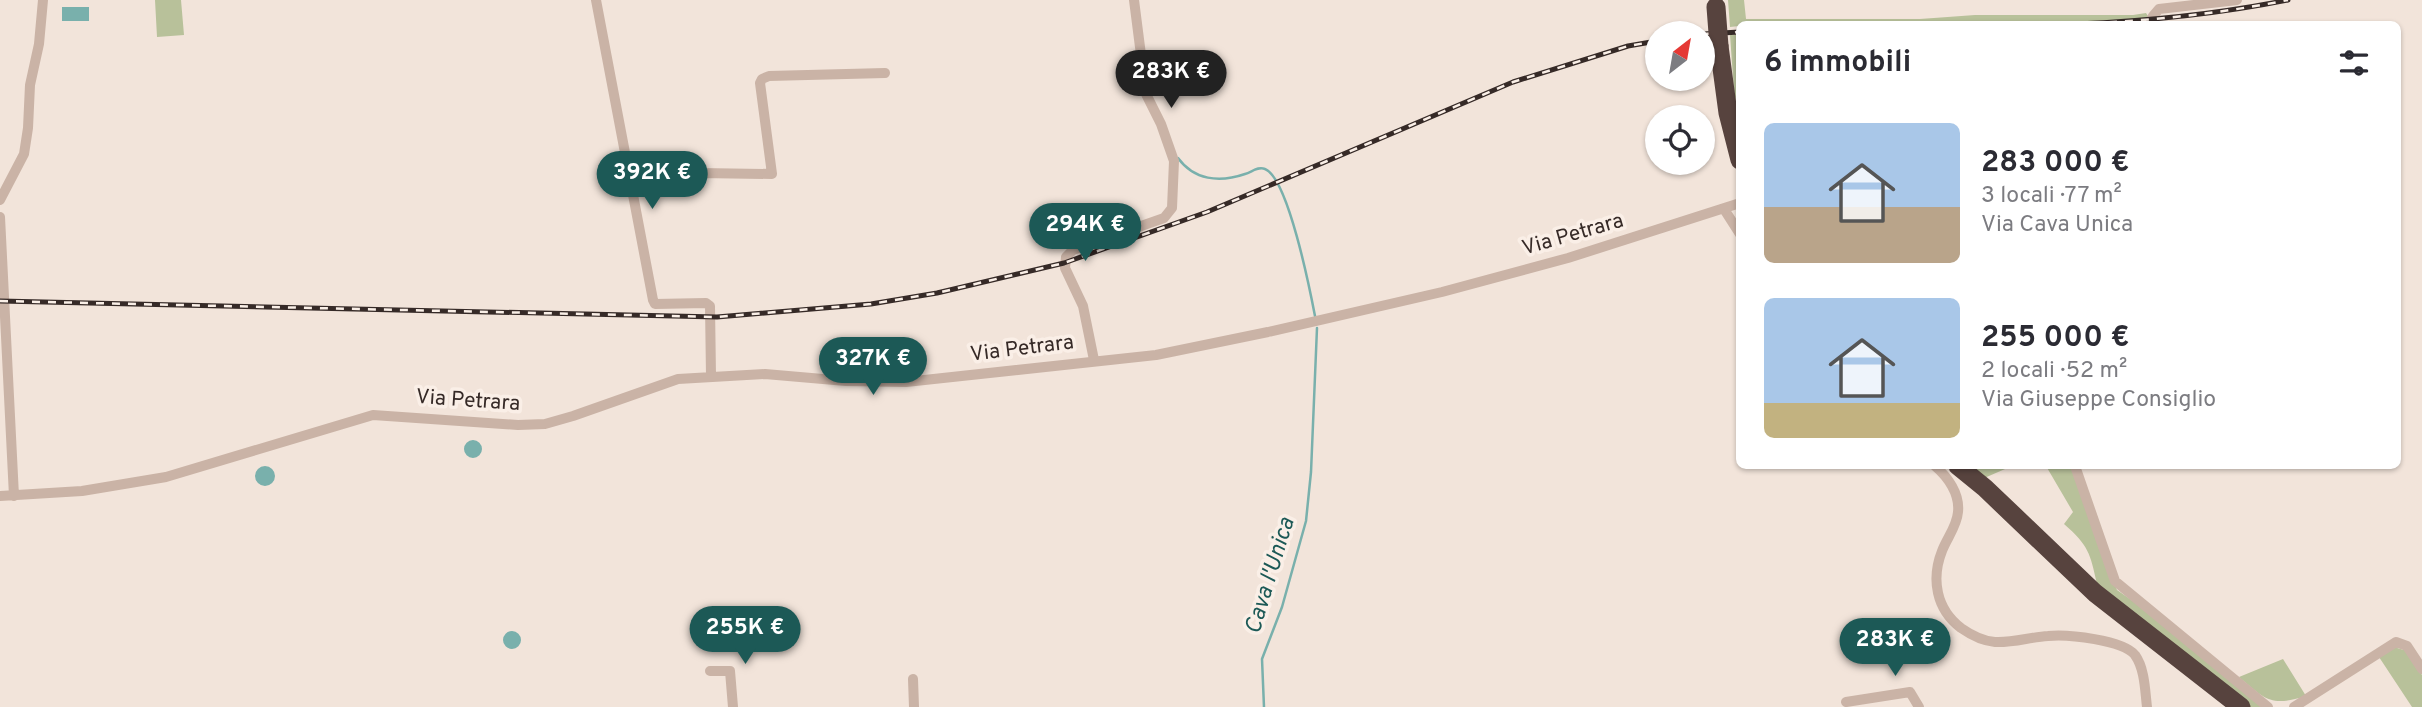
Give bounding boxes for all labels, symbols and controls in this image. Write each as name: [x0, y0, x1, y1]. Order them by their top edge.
north arrow: [1645, 21, 1715, 91]
map controls: [1645, 21, 1715, 175]
icon: filters: [2335, 44, 2373, 82]
text: 6 immobili: [1764, 45, 1911, 82]
pin: 283K €: [1114, 50, 1228, 110]
text: 283K €: [1132, 58, 1210, 87]
button: locate: [1645, 105, 1715, 175]
text: 283 000 €: [1981, 145, 2130, 182]
icon: home: [1820, 151, 1904, 235]
pin: 392K €: [595, 152, 709, 211]
text: 392K €: [613, 159, 691, 188]
text: 3 locali · 77 m²: [1981, 182, 2122, 211]
pin: 294K €: [1028, 204, 1142, 263]
street label: Via Petrara: [1519, 208, 1627, 262]
text: 294K €: [1045, 211, 1125, 240]
text: Via Cava Unica: [1981, 211, 2133, 240]
text: 255 000 €: [1981, 320, 2129, 357]
icon: home: [1820, 326, 1904, 410]
street label: Via Petrara: [969, 329, 1075, 369]
pin: 327K €: [816, 338, 930, 397]
text: 327K €: [835, 345, 911, 374]
text: 2 locali · 52 m²: [1981, 357, 2127, 386]
street label: Via Petrara: [415, 384, 521, 418]
text: Via Giuseppe Consiglio: [1981, 386, 2216, 415]
water label: Cava l'Unica: [1240, 514, 1303, 638]
pin: 255K €: [688, 606, 802, 666]
text: 255K €: [706, 614, 784, 643]
pin: 283K €: [1838, 618, 1952, 678]
text: 283K €: [1856, 626, 1934, 655]

